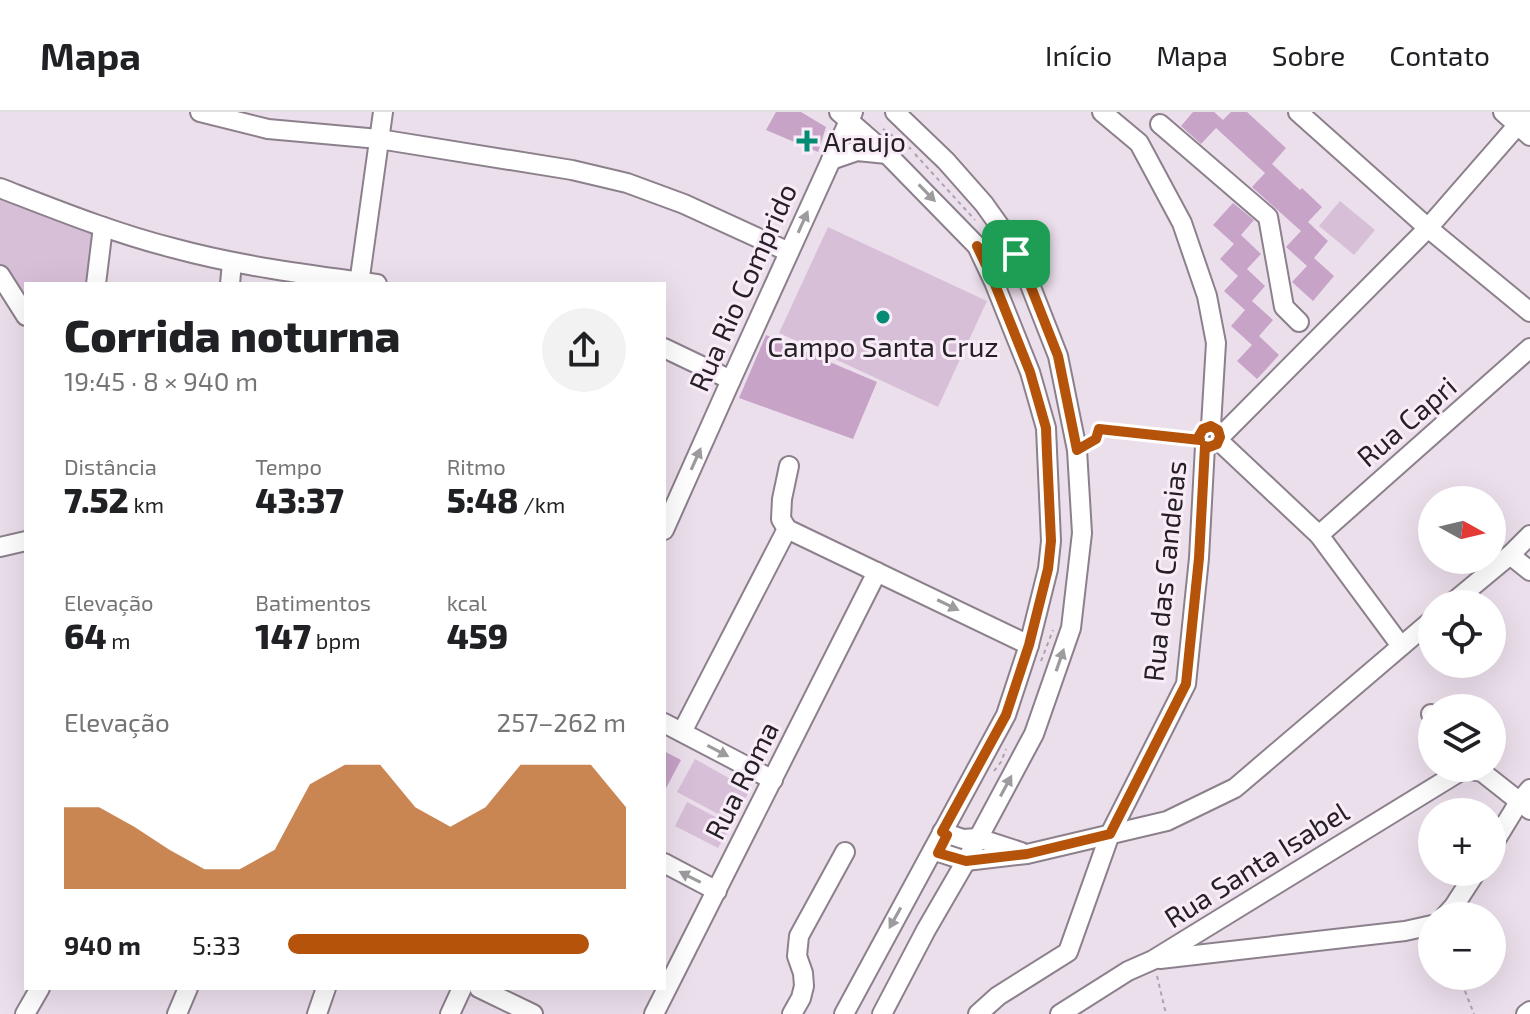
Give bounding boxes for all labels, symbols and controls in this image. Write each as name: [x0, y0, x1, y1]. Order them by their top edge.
text: Mapa: [40, 32, 141, 78]
text: Início: [1045, 38, 1112, 72]
text: Mapa: [1156, 38, 1228, 72]
text: Sobre: [1272, 38, 1345, 72]
text: Contato: [1389, 38, 1490, 72]
place label: Araujo: [823, 124, 906, 158]
marker: Araujo: [798, 132, 816, 150]
street label: Rua Rio Comprido: [681, 178, 803, 396]
one-way arrow: [917, 183, 935, 202]
one-way arrow: [796, 210, 810, 234]
pin: [982, 220, 1050, 288]
icon: arrive: [994, 232, 1038, 276]
text: Corrida noturna: [64, 308, 400, 361]
button: share: [542, 308, 626, 392]
marker: Campo Santa Cruz: [874, 308, 892, 326]
place label: Campo Santa Cruz: [767, 329, 999, 363]
text: 19:45 · 8 × 940 m: [64, 365, 258, 396]
street label: Rua Capri: [1349, 369, 1463, 473]
one-way arrow: [689, 447, 702, 471]
text: Distância: [64, 453, 157, 479]
text: Tempo: [255, 453, 322, 479]
text: Ritmo: [447, 453, 506, 479]
street label: Rua das Candeias: [1135, 459, 1193, 683]
text: 7.52: [64, 479, 129, 520]
text: 43:37: [255, 479, 344, 520]
text: 5:48: [447, 479, 518, 520]
north arrow: [1418, 486, 1506, 574]
map controls: [1418, 486, 1506, 990]
text: km: [129, 491, 164, 517]
text: /km: [518, 491, 565, 517]
text: Elevação: [64, 589, 154, 615]
text: Batimentos: [255, 589, 371, 615]
text: kcal: [447, 589, 487, 615]
button: locate: [1418, 590, 1506, 678]
one-way arrow: [936, 599, 959, 612]
text: 64: [64, 615, 106, 656]
text: 147: [255, 615, 311, 656]
text: 459: [447, 615, 508, 656]
text: m: [106, 627, 131, 653]
text: bpm: [311, 627, 360, 653]
one-way arrow: [1054, 648, 1066, 672]
button: layers: [1418, 694, 1506, 782]
text: Elevação: [64, 706, 170, 737]
text: 257–262 m: [497, 706, 626, 737]
street label: Rua Roma: [697, 715, 785, 845]
one-way arrow: [707, 745, 730, 758]
one-way arrow: [998, 775, 1012, 797]
street label: Rua Santa Isabel: [1158, 793, 1355, 934]
button: +: [1418, 798, 1506, 886]
one-way arrow: [679, 870, 702, 884]
button: −: [1418, 902, 1506, 990]
one-way arrow: [888, 907, 902, 930]
text: 940 m: [64, 929, 141, 960]
text: 5:33: [192, 929, 241, 960]

